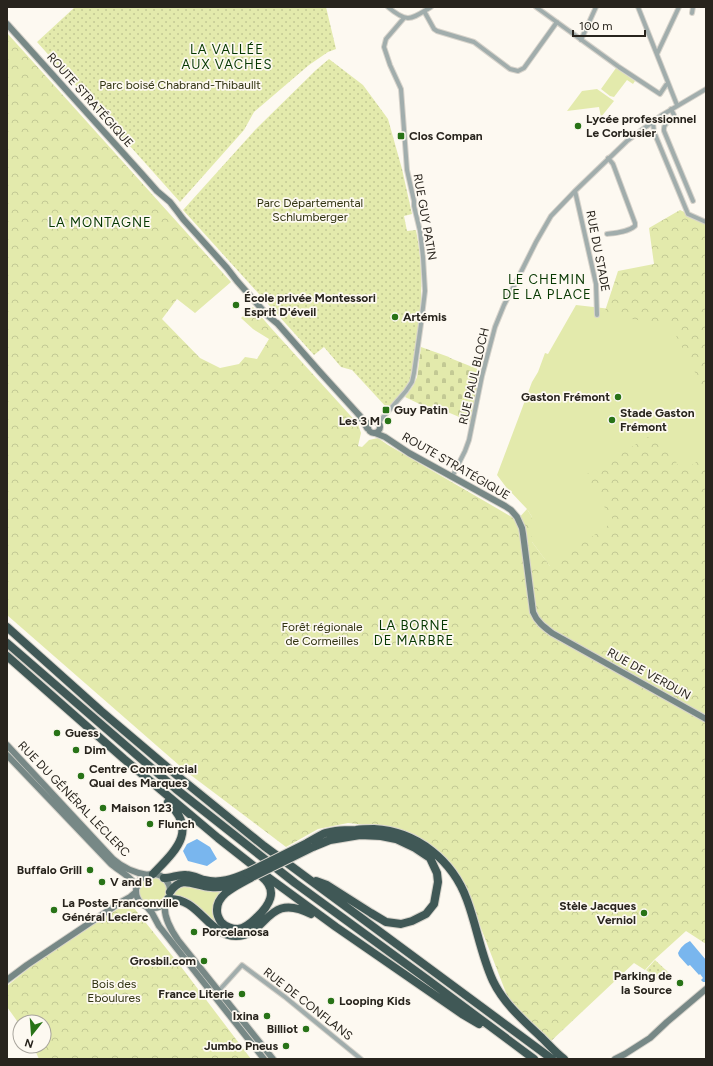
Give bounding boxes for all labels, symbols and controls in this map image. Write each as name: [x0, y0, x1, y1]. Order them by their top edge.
scale bar: [573, 12, 645, 38]
text: 100 m: [579, 19, 613, 33]
district label: LA VALLÉE AUX VACHES: [182, 42, 272, 72]
street label: ROUTE STRATÉGIQUE: [44, 50, 136, 150]
park label: Parc boisé Chabrand-Thibaullt: [99, 78, 261, 92]
place label: Lycée professionnel Le Corbusier: [586, 112, 696, 140]
marker: Lycée professionnel Le Corbusier: [573, 121, 583, 131]
place label: Clos Compan: [409, 129, 483, 143]
marker: Clos Compan: [396, 131, 406, 141]
street label: RUE GUY PATIN: [410, 173, 440, 261]
park label: Parc Départemental Schlumberger: [257, 196, 363, 224]
street label: RUE DU STADE: [583, 209, 613, 293]
district label: LA MONTAGNE: [48, 215, 152, 230]
district label: LE CHEMIN DE LA PLACE: [502, 272, 592, 302]
place label: École privée Montessori Esprit D'éveil: [244, 291, 376, 319]
marker: École privée Montessori Esprit D'éveil: [231, 300, 241, 310]
place label: Artémis: [403, 310, 447, 324]
marker: Artémis: [390, 312, 400, 322]
street label: RUE PAUL BLOCH: [456, 326, 492, 426]
place label: Gaston Frémont: [521, 390, 610, 404]
marker: Gaston Frémont: [613, 392, 623, 402]
place label: Guy Patin: [394, 403, 448, 417]
marker: Guy Patin: [381, 405, 391, 415]
place label: Stade Gaston Frémont: [620, 406, 695, 434]
place label: Les 3 M: [339, 414, 380, 428]
marker: Stade Gaston Frémont: [607, 415, 617, 425]
marker: Les 3 M: [383, 416, 393, 426]
street label: ROUTE STRATÉGIQUE: [400, 429, 512, 503]
district label: LA BORNE DE MARBRE: [374, 618, 454, 648]
park label: Forêt régionale de Cormeilles: [282, 620, 363, 648]
street label: RUE DE VERDUN: [605, 645, 693, 703]
place label: Guess: [65, 726, 99, 740]
marker: Guess: [52, 728, 62, 738]
street label: RUE DU GÉNÉRAL LECLERC: [15, 738, 133, 860]
place label: Dim: [84, 743, 106, 757]
marker: Dim: [71, 745, 81, 755]
place label: Centre Commercial Quai des Marques: [89, 762, 197, 790]
marker: Centre Commercial Quai des Marques: [76, 771, 86, 781]
place label: Maison 123: [111, 801, 172, 815]
marker: Maison 123: [98, 803, 108, 813]
place label: Flunch: [158, 817, 195, 831]
marker: Flunch: [145, 819, 155, 829]
place label: Buffalo Grill: [17, 863, 82, 877]
marker: Buffalo Grill: [85, 865, 95, 875]
place label: V and B: [110, 875, 152, 889]
marker: V and B: [97, 877, 107, 887]
place label: La Poste Franconville Général Leclerc: [62, 896, 179, 924]
place label: Stèle Jacques Verniol: [559, 899, 636, 927]
marker: La Poste Franconville Général Leclerc: [49, 905, 59, 915]
marker: Stèle Jacques Verniol: [639, 908, 649, 918]
place label: Porcelanosa: [202, 925, 269, 939]
marker: Porcelanosa: [189, 927, 199, 937]
place label: Grosbil.com: [130, 954, 196, 968]
marker: Grosbil.com: [199, 956, 209, 966]
street label: RUE DE CONFLANS: [261, 965, 355, 1043]
place label: Parking de la Source: [614, 969, 672, 997]
park label: Bois des Eboulures: [87, 977, 141, 1005]
marker: Parking de la Source: [675, 978, 685, 988]
place label: France Literie: [158, 987, 234, 1001]
marker: France Literie: [237, 989, 247, 999]
place label: Looping Kids: [339, 994, 411, 1008]
marker: Looping Kids: [326, 996, 336, 1006]
place label: Ixina: [233, 1009, 259, 1023]
marker: Ixina: [262, 1011, 272, 1021]
north arrow: [12, 1014, 52, 1054]
place label: Billiot: [267, 1022, 298, 1036]
marker: Billiot: [301, 1024, 311, 1034]
text: N: [23, 1036, 35, 1051]
place label: Jumbo Pneus: [204, 1039, 278, 1053]
marker: Jumbo Pneus: [281, 1041, 291, 1051]

